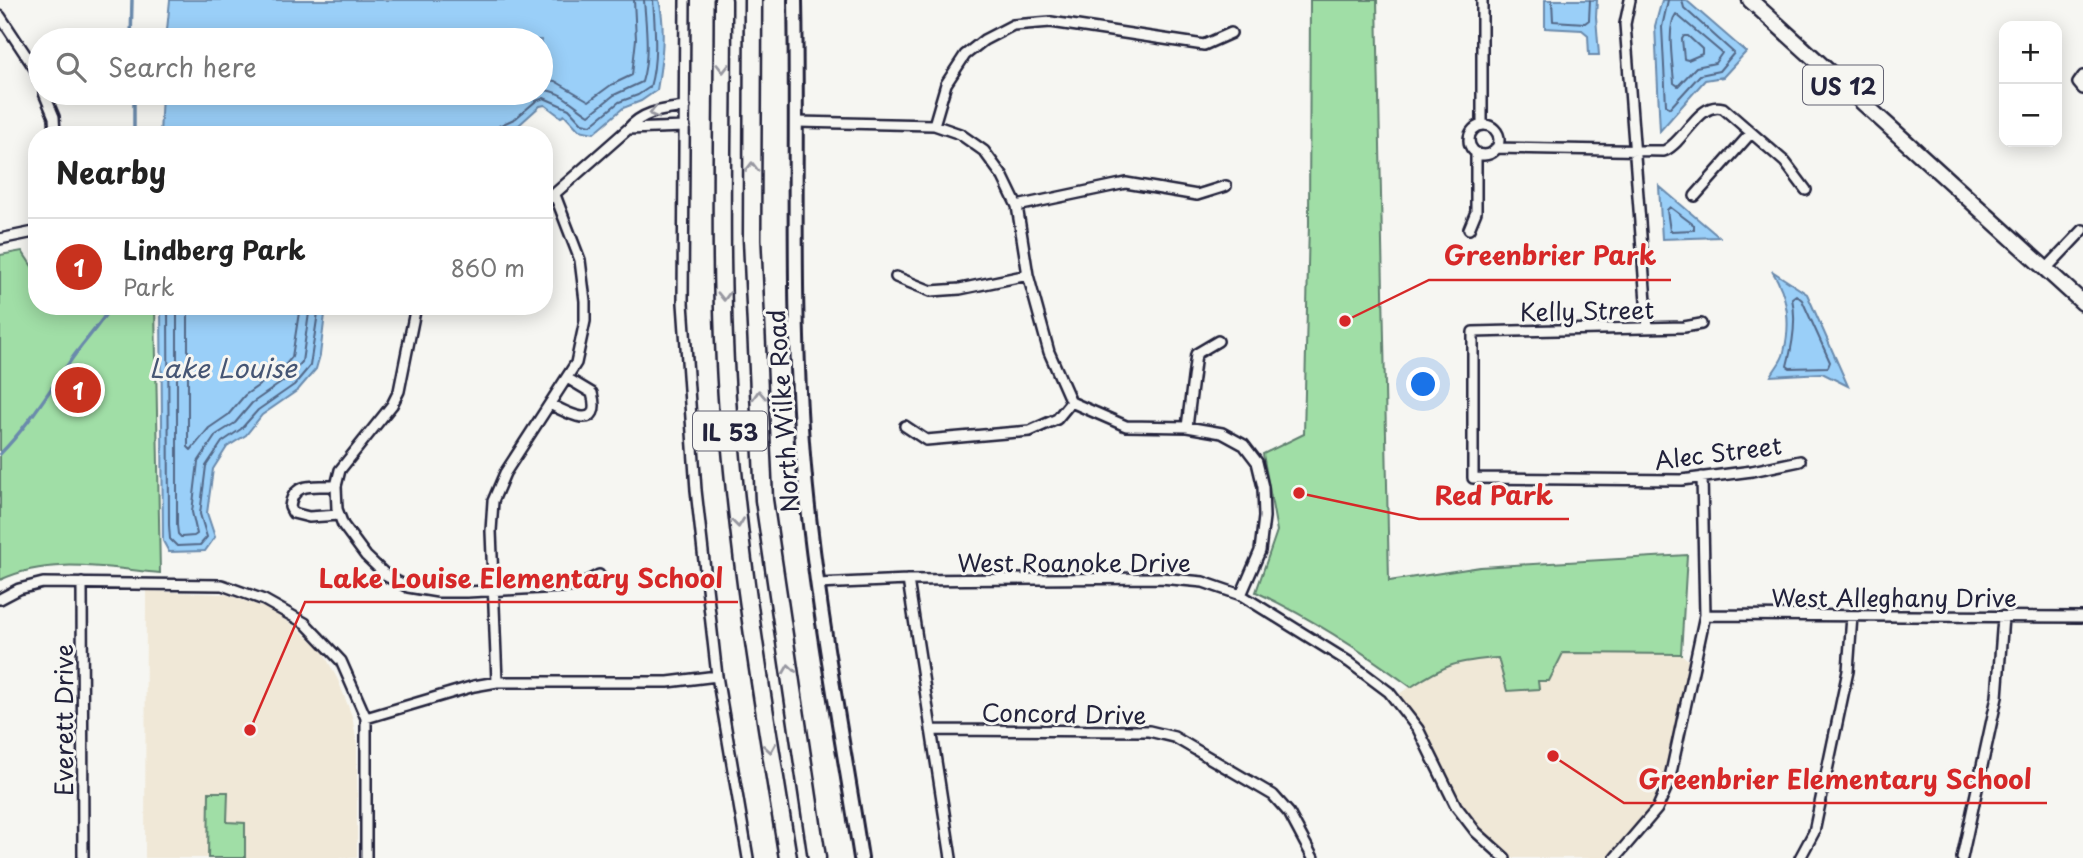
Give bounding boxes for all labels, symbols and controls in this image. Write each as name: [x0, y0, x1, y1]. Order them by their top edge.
map controls: [1999, 21, 2062, 147]
button: +: [1999, 21, 2062, 84]
search box: [28, 28, 553, 105]
text: Search here: [108, 47, 257, 86]
icon: search: [52, 48, 90, 86]
one-way arrow: [715, 63, 731, 74]
road number: US 12: [1803, 66, 1883, 104]
button: −: [1999, 84, 2062, 147]
one-way arrow: [648, 105, 660, 119]
text: Nearby: [56, 149, 166, 194]
one-way arrow: [744, 162, 760, 172]
text: Lindberg Park: [123, 230, 306, 269]
callout: Greenbrier Park: [1429, 233, 1671, 280]
text: Greenbrier Park: [1444, 235, 1656, 274]
text: 1: [74, 250, 85, 285]
text: 860 m: [451, 250, 525, 285]
text: Park: [123, 269, 174, 304]
one-way arrow: [716, 291, 731, 302]
street label: Kelly Street: [1519, 291, 1655, 329]
street label: North Wilke Road: [757, 308, 807, 514]
water label: Lake Louise: [149, 348, 298, 387]
pin: 1: [55, 364, 101, 416]
your location: [1406, 367, 1440, 401]
one-way arrow: [751, 389, 766, 400]
road number: IL 53: [693, 412, 767, 450]
street label: Alec Street: [1652, 426, 1784, 478]
callout: Red Park: [1419, 472, 1569, 519]
text: Red Park: [1435, 475, 1553, 514]
one-way arrow: [731, 517, 746, 529]
street label: West Roanoke Drive: [957, 544, 1191, 580]
callout: Lake Louise Elementary School: [305, 555, 738, 602]
text: Lake Louise Elementary School: [319, 558, 723, 597]
street label: West Alleghany Drive: [1771, 579, 2017, 615]
street label: Everett Drive: [45, 644, 81, 796]
one-way arrow: [782, 664, 797, 675]
street label: Concord Drive: [981, 694, 1147, 732]
one-way arrow: [762, 742, 777, 754]
callout: Greenbrier Elementary School: [1624, 756, 2047, 803]
text: Greenbrier Elementary School: [1638, 759, 2032, 798]

